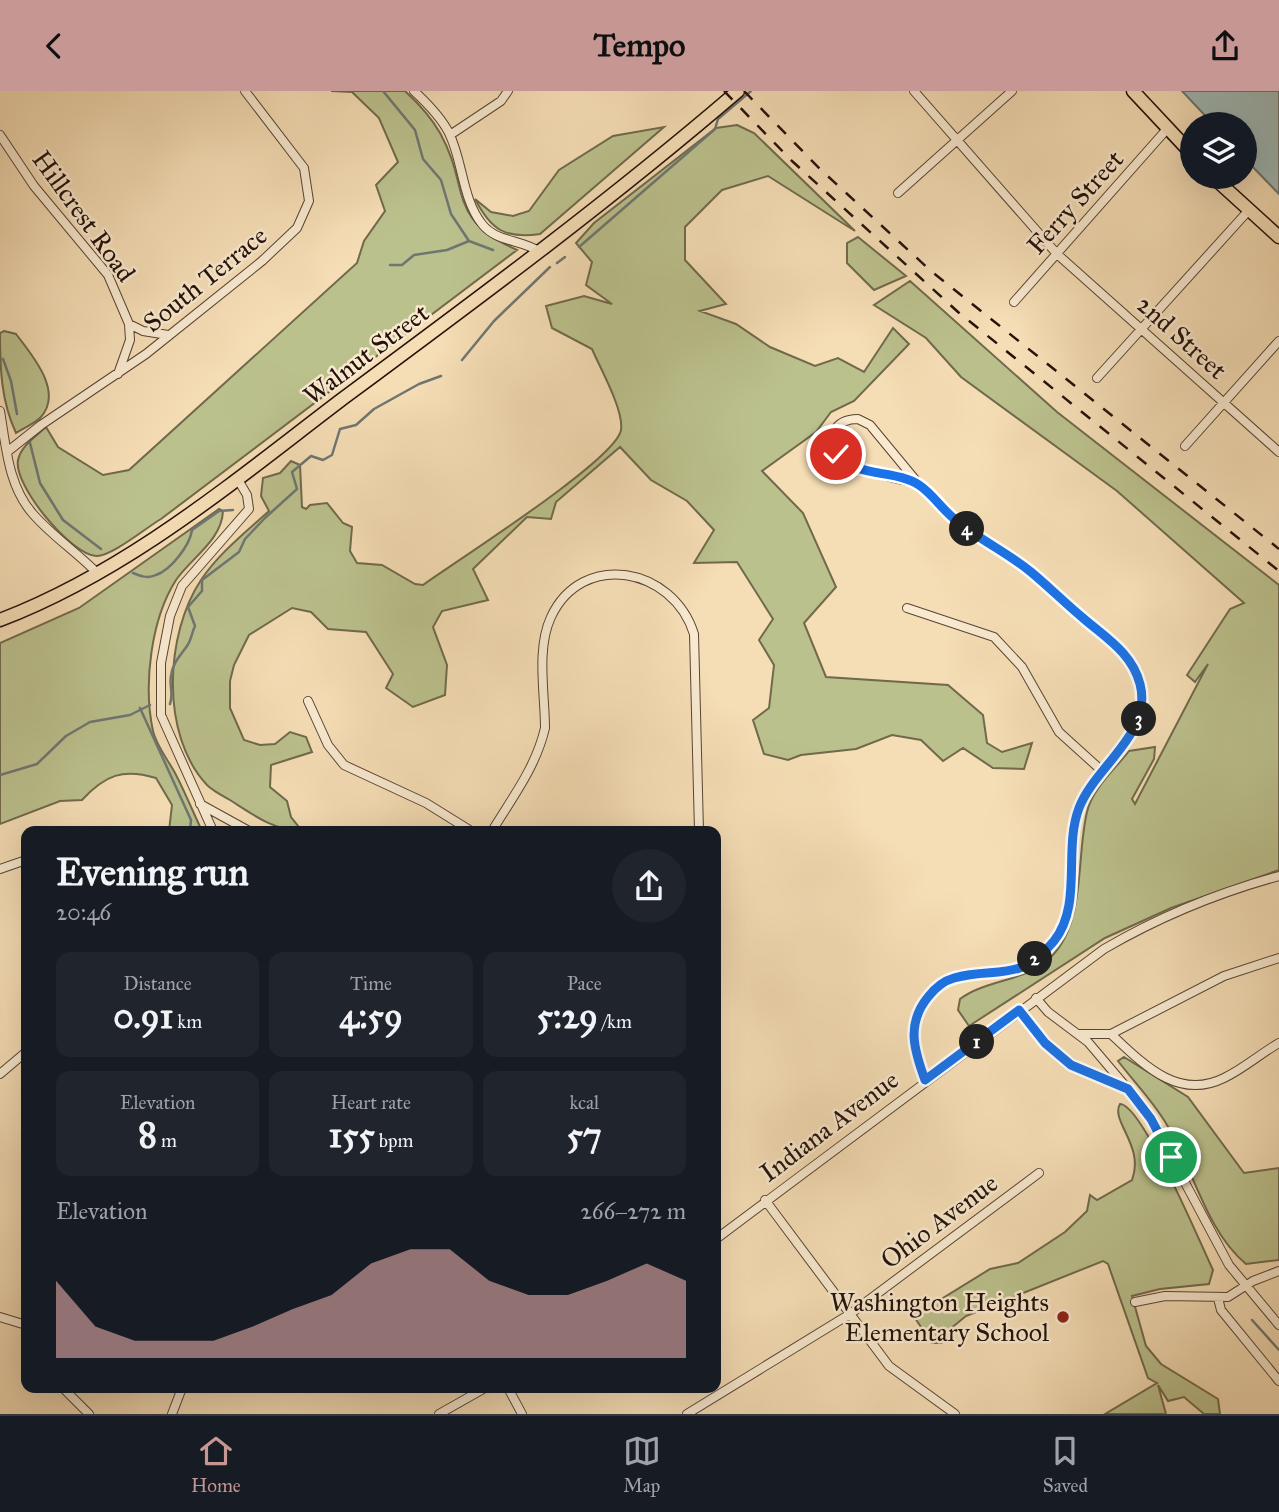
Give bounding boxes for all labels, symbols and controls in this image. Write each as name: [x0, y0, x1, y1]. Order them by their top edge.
text: Tempo: [594, 26, 685, 65]
icon: back: [35, 27, 73, 65]
icon: share: [1206, 27, 1244, 65]
map controls: [1180, 112, 1257, 189]
button: layers: [1180, 112, 1257, 189]
street label: Ferry Street: [1020, 143, 1130, 261]
street label: Hillcrest Road: [26, 144, 142, 288]
street label: South Terrace: [137, 219, 274, 339]
street label: 2nd Street: [1130, 288, 1234, 386]
street label: Walnut Street: [297, 296, 435, 412]
pin: [806, 424, 866, 484]
icon: check: [817, 435, 855, 473]
pin: 4: [950, 511, 984, 547]
text: 4: [961, 517, 972, 540]
pin: 3: [1122, 701, 1156, 737]
text: 3: [1135, 707, 1142, 730]
text: Evening run: [56, 849, 249, 895]
button: share: [612, 849, 686, 923]
text: 20:46: [56, 898, 111, 926]
pin: 2: [1018, 941, 1052, 977]
text: 2: [1030, 947, 1039, 970]
text: Distance: [124, 972, 192, 995]
text: Time: [350, 972, 392, 995]
text: Pace: [567, 972, 602, 995]
text: 0.91: [113, 995, 173, 1038]
text: 4:59: [339, 995, 403, 1038]
text: 5:29: [537, 995, 598, 1038]
text: km: [173, 1010, 202, 1033]
text: /km: [598, 1010, 632, 1033]
pin: 1: [960, 1025, 995, 1059]
text: 1: [973, 1030, 980, 1053]
street label: Indiana Avenue: [753, 1063, 905, 1188]
text: Elevation: [120, 1091, 195, 1114]
text: Heart rate: [331, 1091, 411, 1114]
text: kcal: [569, 1091, 599, 1114]
text: 8: [138, 1114, 157, 1157]
text: 155: [329, 1114, 375, 1157]
text: 57: [567, 1114, 602, 1157]
pin: [1141, 1127, 1201, 1187]
text: m: [157, 1129, 177, 1152]
text: bpm: [375, 1129, 413, 1152]
icon: arrive: [1152, 1138, 1190, 1176]
street label: Ohio Avenue: [874, 1167, 1004, 1275]
text: Elevation: [56, 1197, 147, 1225]
text: 266–272 m: [580, 1197, 686, 1225]
place label: Washington Heights Elementary School: [830, 1286, 1049, 1348]
marker: Washington Heights Elementary School: [1055, 1309, 1071, 1325]
tab: Home: [191, 1432, 241, 1497]
tab: Map: [623, 1432, 661, 1497]
tab: Saved: [1043, 1432, 1088, 1497]

